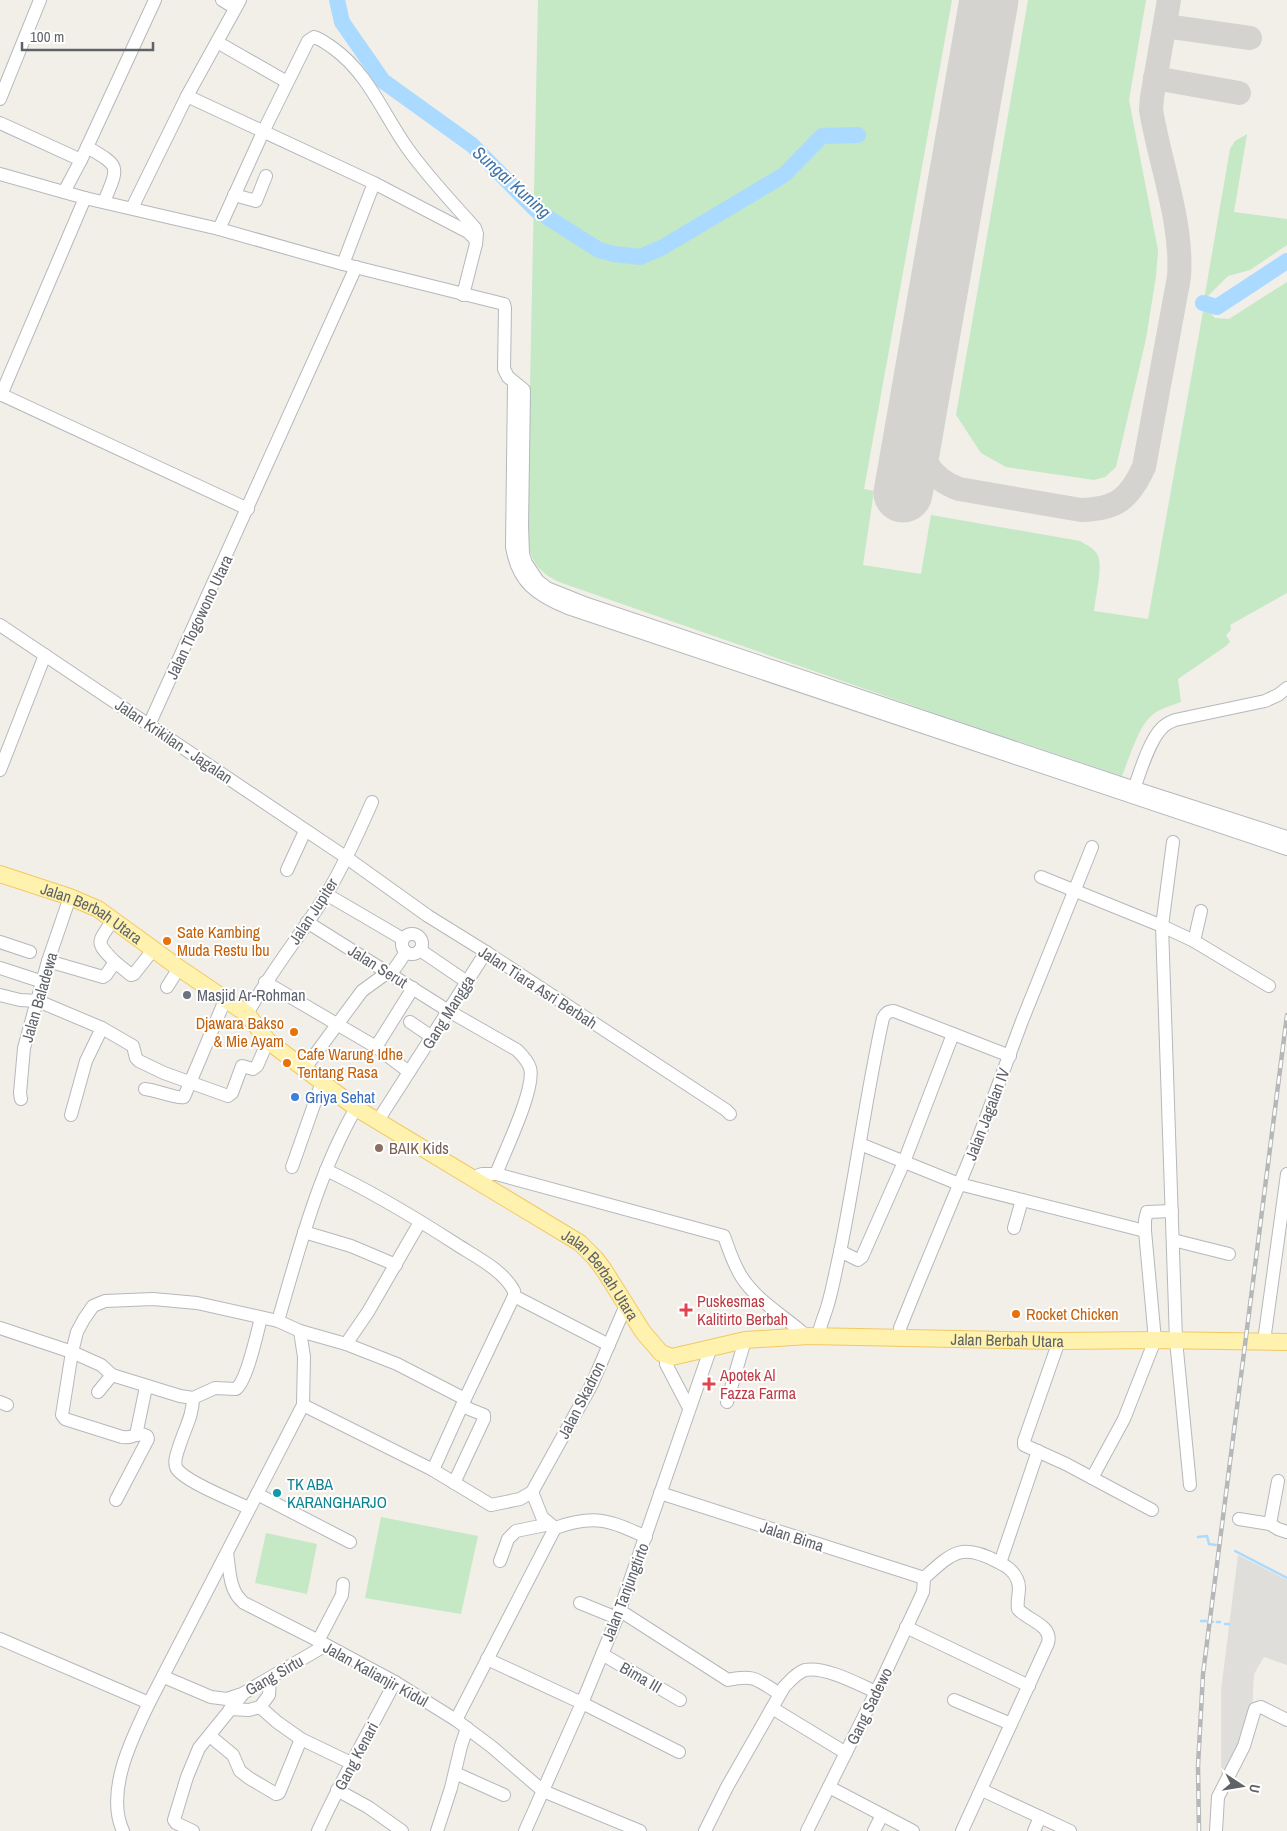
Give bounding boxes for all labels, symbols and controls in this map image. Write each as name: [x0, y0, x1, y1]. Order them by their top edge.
scale bar: [22, 20, 154, 52]
text: 100 m: [30, 26, 64, 47]
water label: Sungai Kuning: [467, 140, 557, 224]
street label: Jalan Tlogowono Utara: [161, 551, 238, 683]
street label: Jalan Krikilan - Jagalan: [111, 694, 237, 788]
street label: Jalan Jupiter: [283, 873, 343, 948]
street label: Jalan Berbah Utara: [38, 877, 147, 949]
place label: Sate Kambing Muda Restu Ibu: [177, 921, 270, 961]
marker: Sate Kambing Muda Restu Ibu: [161, 935, 173, 947]
street label: Jalan Serut: [344, 939, 412, 993]
street label: Jalan Tiara Asri Berbah: [474, 940, 602, 1034]
street label: Jalan Baladewa: [16, 949, 63, 1045]
street label: Gang Mangga: [417, 970, 480, 1053]
place label: Masjid Ar-Rohman: [197, 984, 306, 1006]
marker: Masjid Ar-Rohman: [181, 989, 193, 1001]
place label: Djawara Bakso & Mie Ayam: [196, 1012, 284, 1052]
marker: Djawara Bakso & Mie Ayam: [288, 1026, 300, 1038]
place label: Cafe Warung Idhe Tentang Rasa: [297, 1043, 403, 1083]
marker: Cafe Warung Idhe Tentang Rasa: [281, 1057, 293, 1069]
street label: Jalan Jagalan IV: [959, 1065, 1015, 1163]
place label: Griya Sehat: [305, 1086, 375, 1108]
marker: Griya Sehat: [289, 1091, 301, 1103]
place label: BAIK Kids: [389, 1137, 449, 1159]
marker: BAIK Kids: [373, 1142, 385, 1154]
street label: Jalan Berbah Utara: [558, 1224, 644, 1325]
place label: Puskesmas Kalitirto Berbah: [697, 1290, 788, 1330]
marker: Puskesmas Kalitirto Berbah: [679, 1303, 693, 1317]
place label: Rocket Chicken: [1026, 1303, 1119, 1325]
marker: Rocket Chicken: [1010, 1308, 1022, 1320]
street label: Jalan Berbah Utara: [950, 1328, 1065, 1352]
street label: Jalan Skadron: [552, 1358, 610, 1442]
place label: Apotek Al Fazza Farma: [719, 1364, 797, 1404]
marker: Apotek Al Fazza Farma: [702, 1377, 716, 1391]
place label: TK ABA KARANGHARJO: [287, 1473, 387, 1513]
marker: TK ABA KARANGHARJO: [271, 1487, 283, 1499]
street label: Jalan Bima: [757, 1515, 827, 1557]
street label: Jalan Tanjungtirto: [596, 1540, 654, 1644]
street label: Jalan Kalianjir Kidul: [320, 1636, 432, 1712]
street label: Gang Sirtu: [241, 1650, 307, 1700]
street label: Bima III: [616, 1656, 666, 1698]
street label: Gang Sadewo: [841, 1664, 897, 1748]
street label: Gang Kenari: [329, 1718, 383, 1794]
north arrow: [1217, 1761, 1267, 1811]
text: U: [1245, 1783, 1264, 1795]

